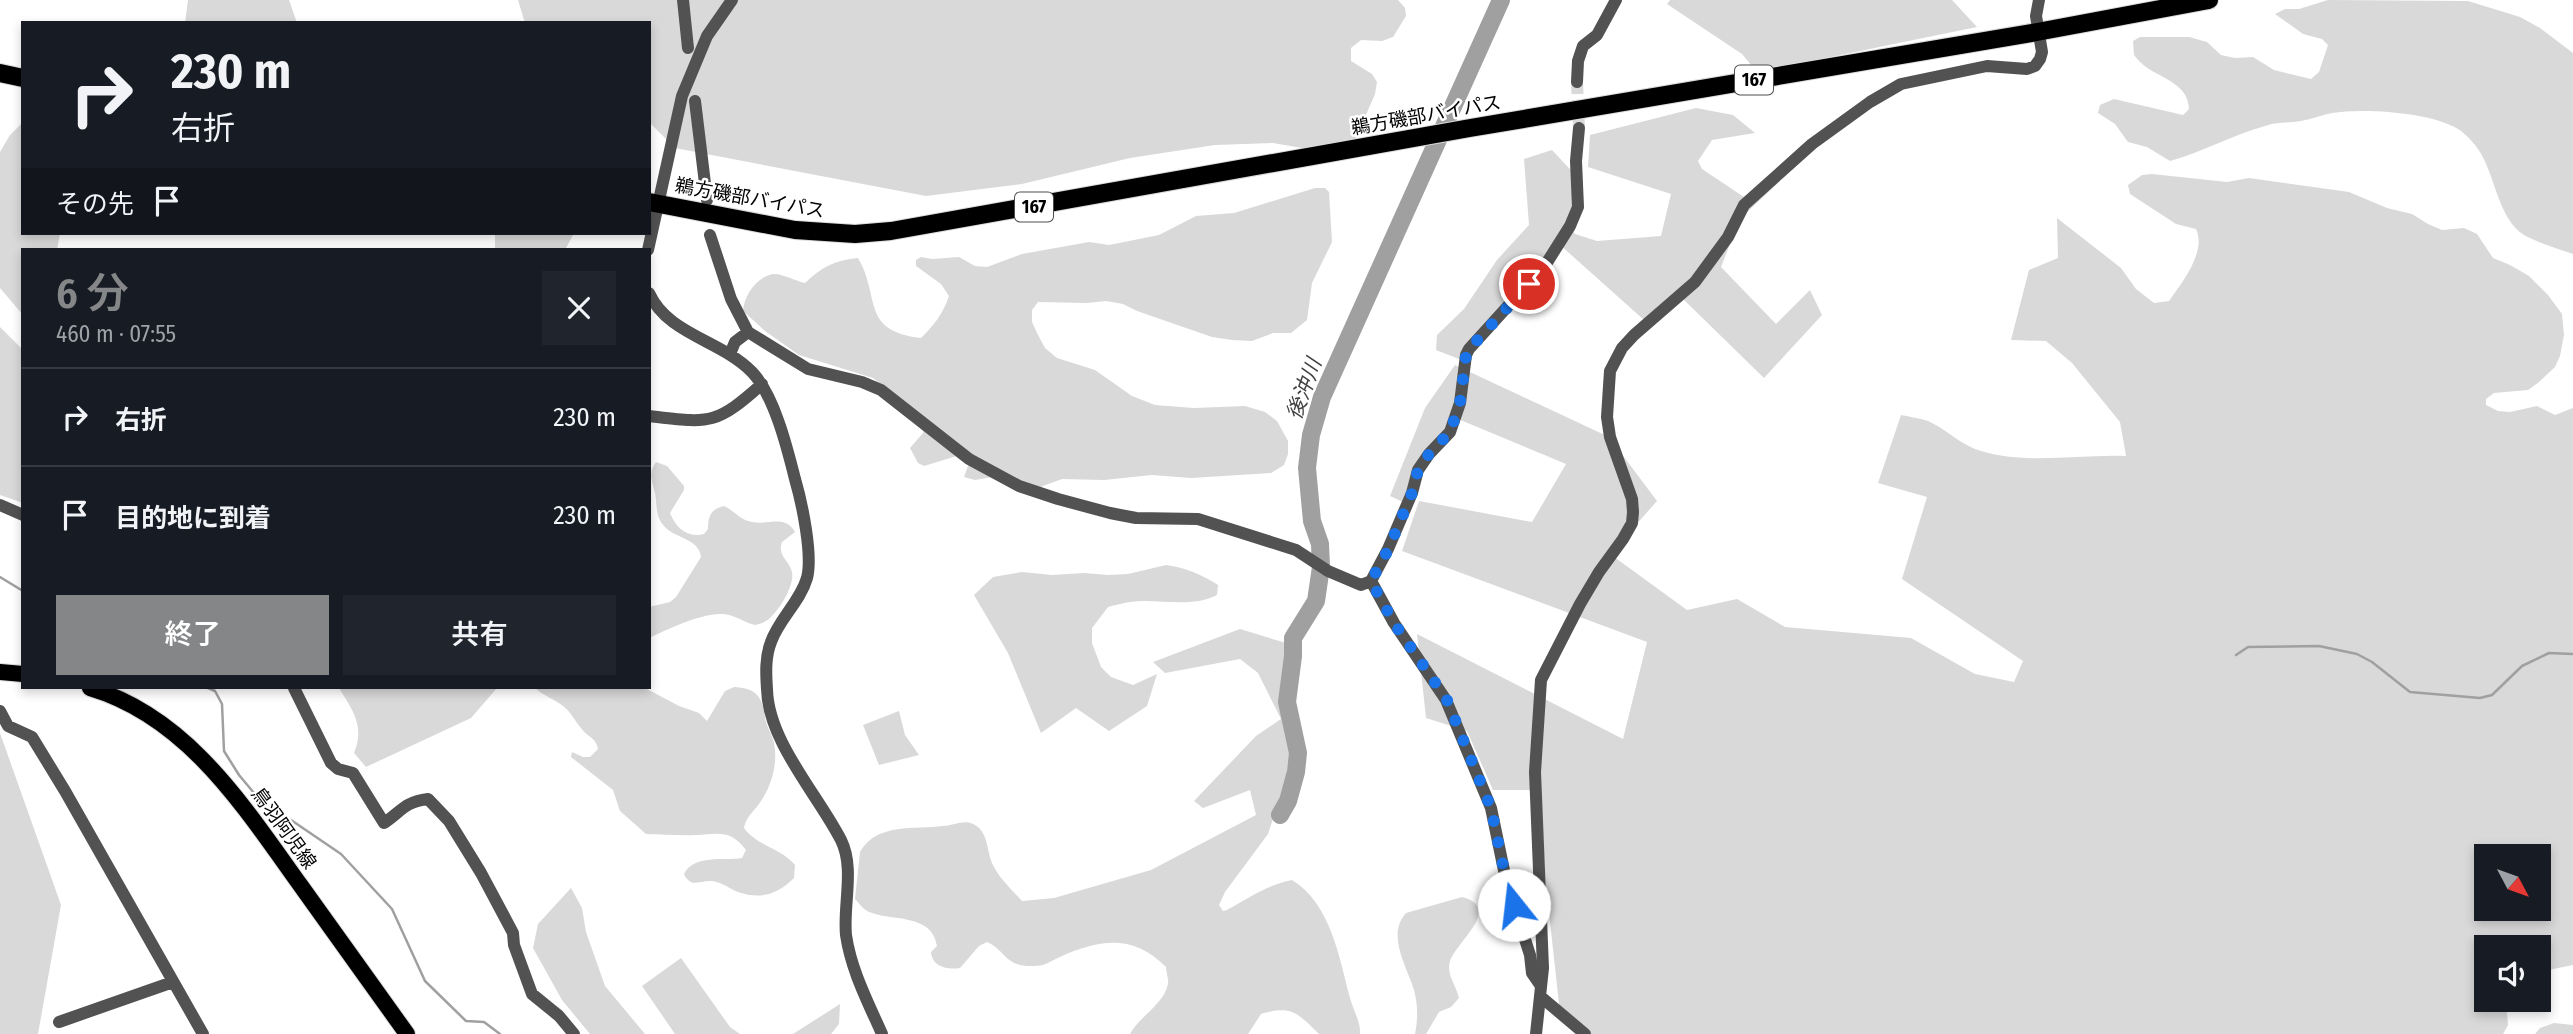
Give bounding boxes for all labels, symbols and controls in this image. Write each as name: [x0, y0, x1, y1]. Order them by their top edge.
text: 230 m: [171, 42, 291, 101]
icon: right: [56, 49, 147, 140]
road number: 167: [1735, 66, 1773, 94]
street label: 鵜方磯部バイパス: [1349, 91, 1503, 139]
text: 右折: [171, 109, 235, 147]
street label: 鵜方磯部バイパス: [673, 174, 827, 222]
icon: arrive: [148, 182, 186, 220]
text: その先: [56, 189, 134, 220]
road number: 167: [1015, 192, 1053, 222]
pin: [1499, 254, 1559, 314]
icon: arrive: [1510, 265, 1548, 303]
text: 6 分: [56, 269, 129, 319]
button: close: [542, 271, 616, 345]
text: 460 m · 07:55: [56, 320, 176, 348]
water label: 後沖川: [1281, 353, 1328, 423]
icon: right: [56, 398, 94, 436]
text: 230 m: [553, 402, 616, 433]
text: 右折: [115, 405, 167, 436]
icon: arrive: [56, 496, 94, 534]
text: 230 m: [553, 500, 616, 531]
text: 目的地に到着: [115, 503, 271, 534]
button: 終了: [56, 595, 329, 675]
button: 共有: [343, 595, 616, 675]
street label: 鳥羽阿児線: [247, 783, 321, 873]
north arrow: [2474, 844, 2552, 920]
map controls: [2474, 844, 2551, 1012]
position arrow: [1477, 868, 1551, 942]
button: sound: [2474, 935, 2551, 1012]

